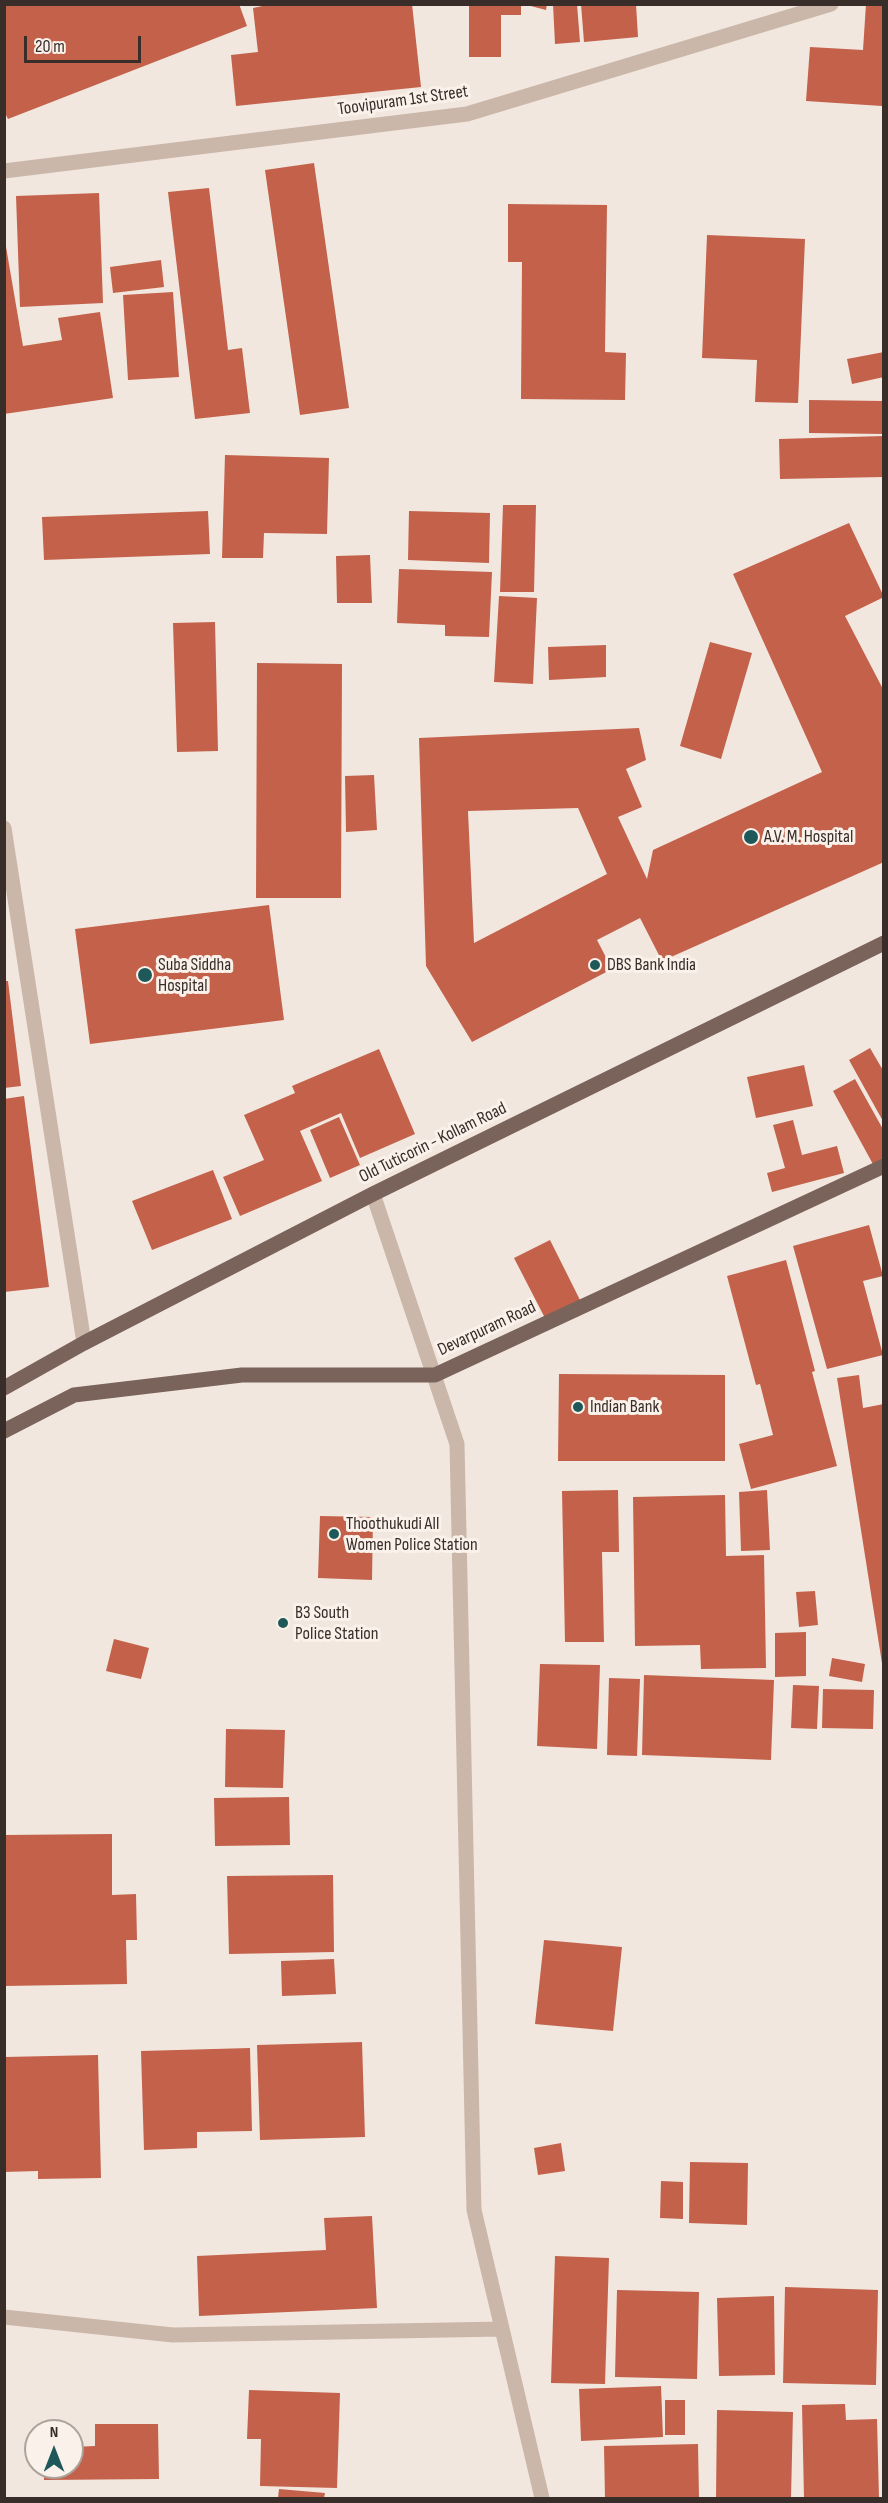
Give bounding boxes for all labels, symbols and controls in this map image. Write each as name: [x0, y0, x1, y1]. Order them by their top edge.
scale bar: [27, 24, 144, 62]
text: 20 m: [35, 36, 65, 57]
street label: Toovipuram 1st Street: [336, 81, 470, 121]
place label: A.V. M. Hospital: [764, 826, 853, 848]
marker: A.V. M. Hospital: [742, 828, 760, 846]
place label: Suba Siddha Hospital: [158, 954, 231, 996]
place label: DBS Bank India: [607, 954, 696, 976]
marker: DBS Bank India: [588, 958, 602, 972]
marker: Suba Siddha Hospital: [136, 966, 154, 984]
street label: Old Tuticorin - Kollam Road: [356, 1098, 510, 1188]
street label: Devarpuram Road: [434, 1297, 540, 1361]
place label: Indian Bank: [590, 1396, 659, 1418]
marker: Indian Bank: [571, 1400, 585, 1414]
place label: Thoothukudi All Women Police Station: [346, 1513, 478, 1556]
marker: Thoothukudi All Women Police Station: [327, 1527, 341, 1541]
place label: B3 South Police Station: [295, 1602, 378, 1644]
marker: B3 South Police Station: [276, 1616, 290, 1630]
north arrow: [24, 2419, 84, 2479]
text: N: [50, 2423, 58, 2442]

